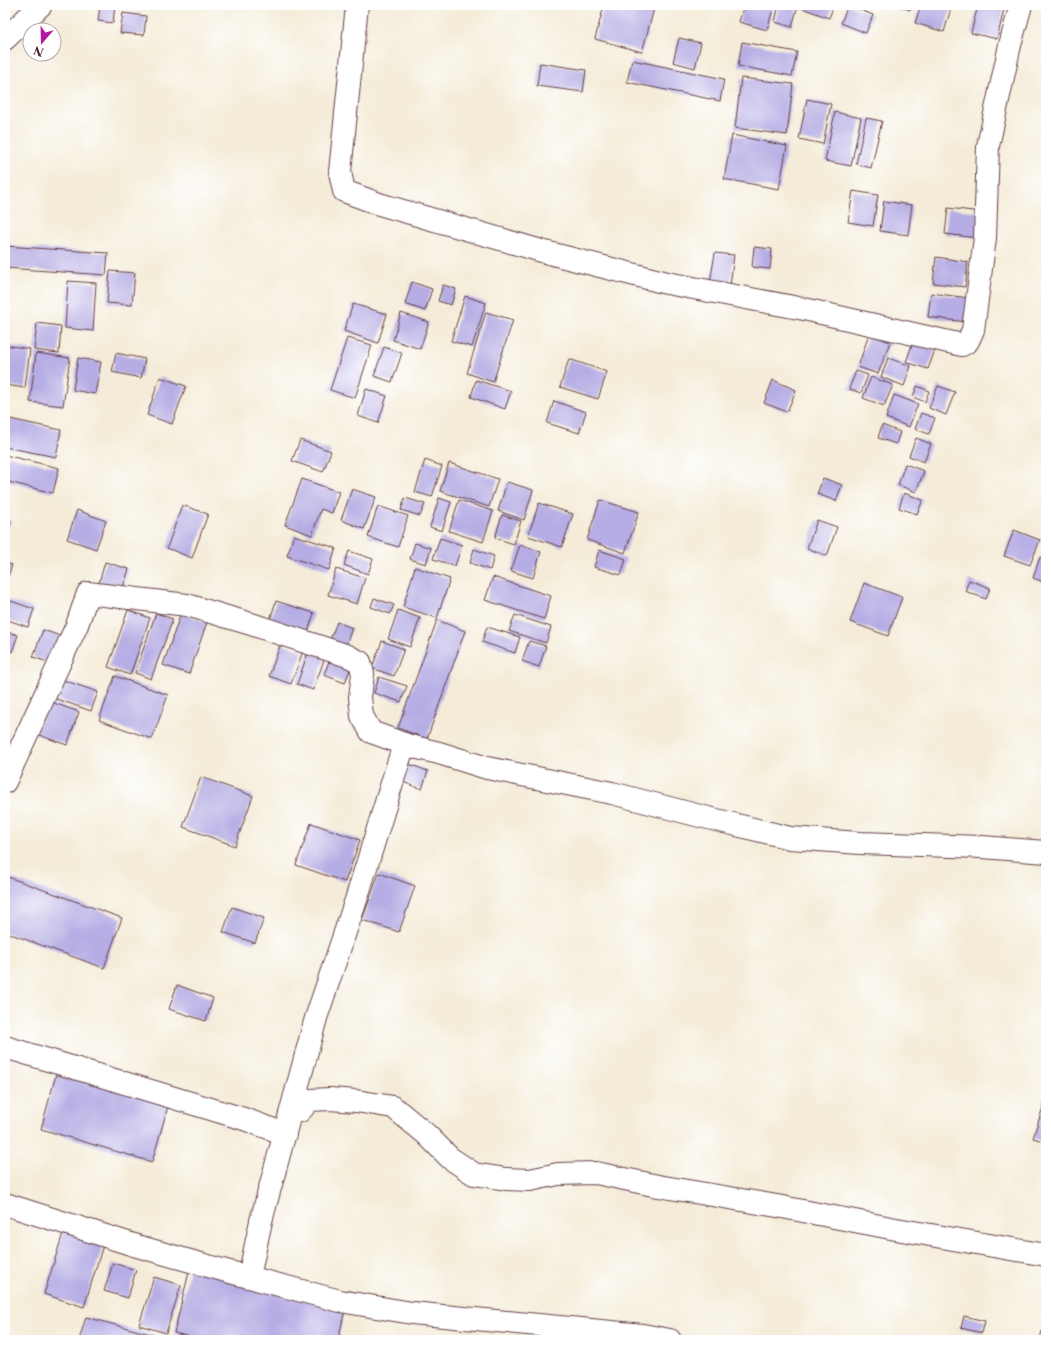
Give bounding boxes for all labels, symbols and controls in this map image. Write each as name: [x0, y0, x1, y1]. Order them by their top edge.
north arrow: [22, 22, 62, 62]
text: N: [31, 43, 45, 60]

